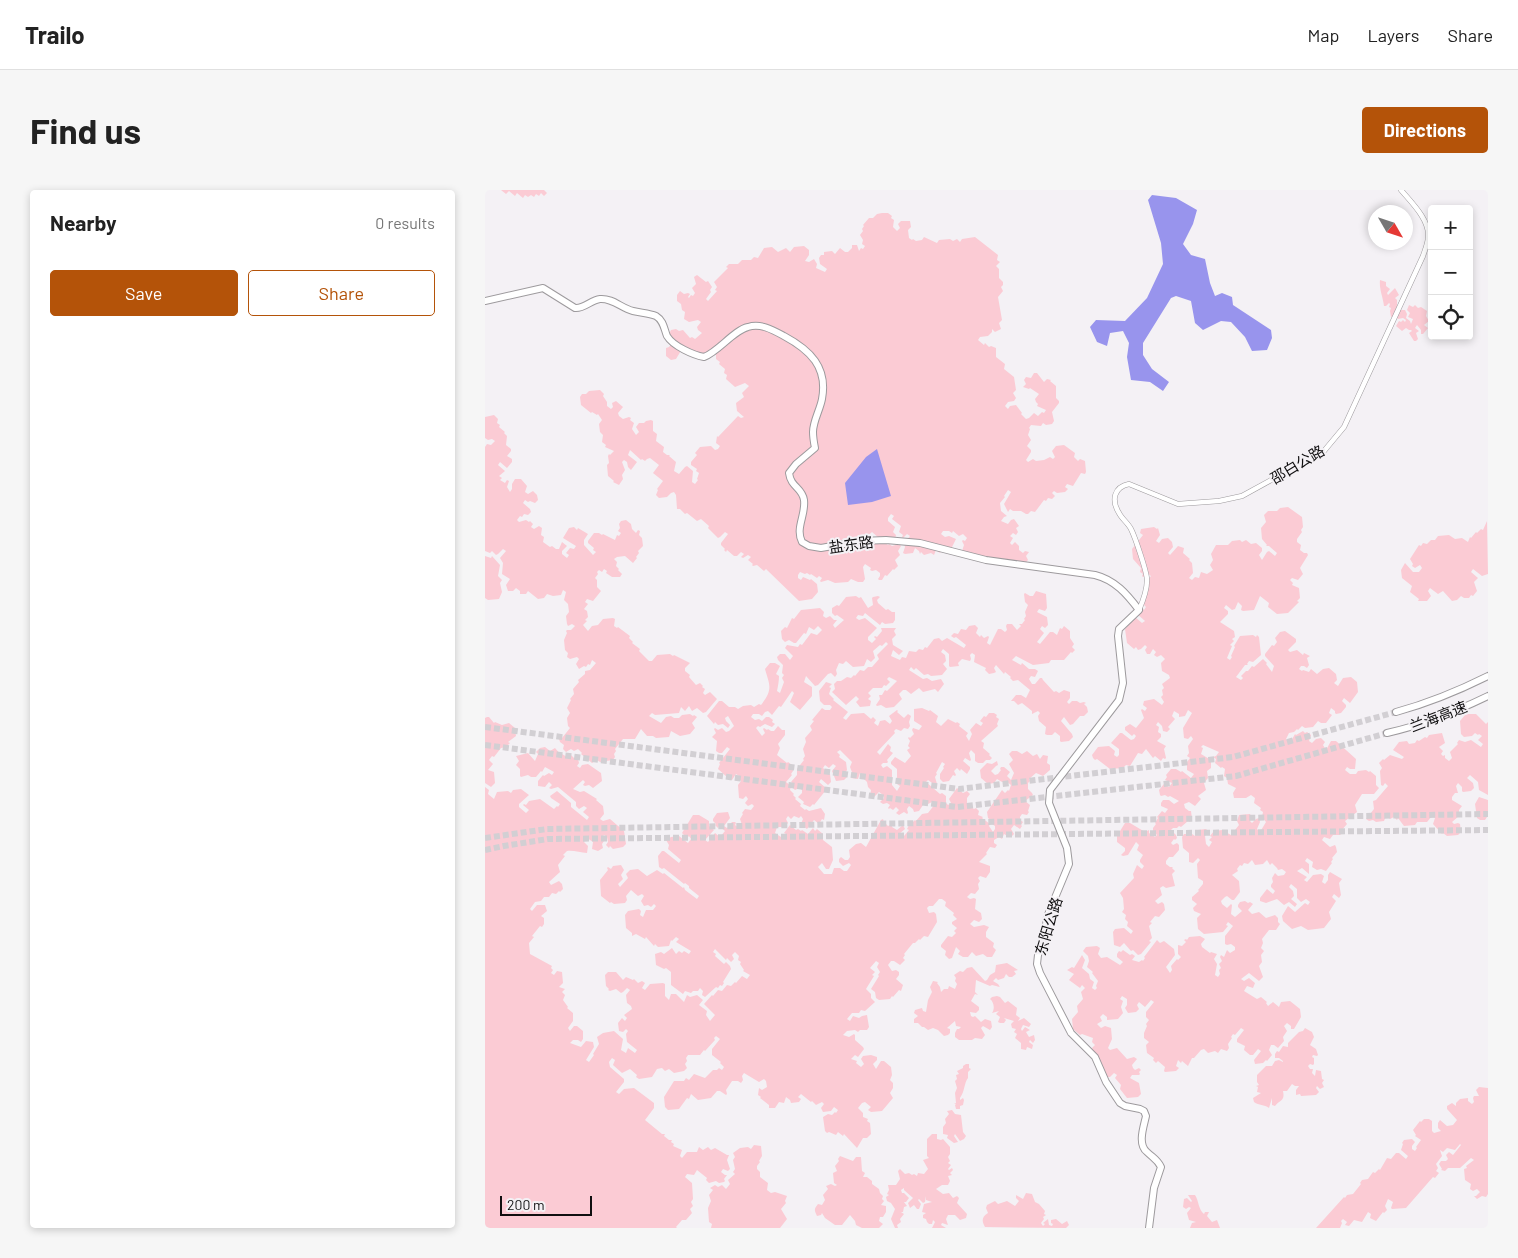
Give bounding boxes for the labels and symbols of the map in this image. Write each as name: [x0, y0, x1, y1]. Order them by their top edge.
north arrow: [1368, 205, 1413, 250]
street label: 邵白公路: [1267, 441, 1327, 487]
street label: 盐东路: [827, 532, 875, 556]
street label: 兰海高速: [1407, 697, 1469, 735]
street label: 东阳公路: [1031, 895, 1065, 957]
scale bar: [500, 1193, 593, 1216]

